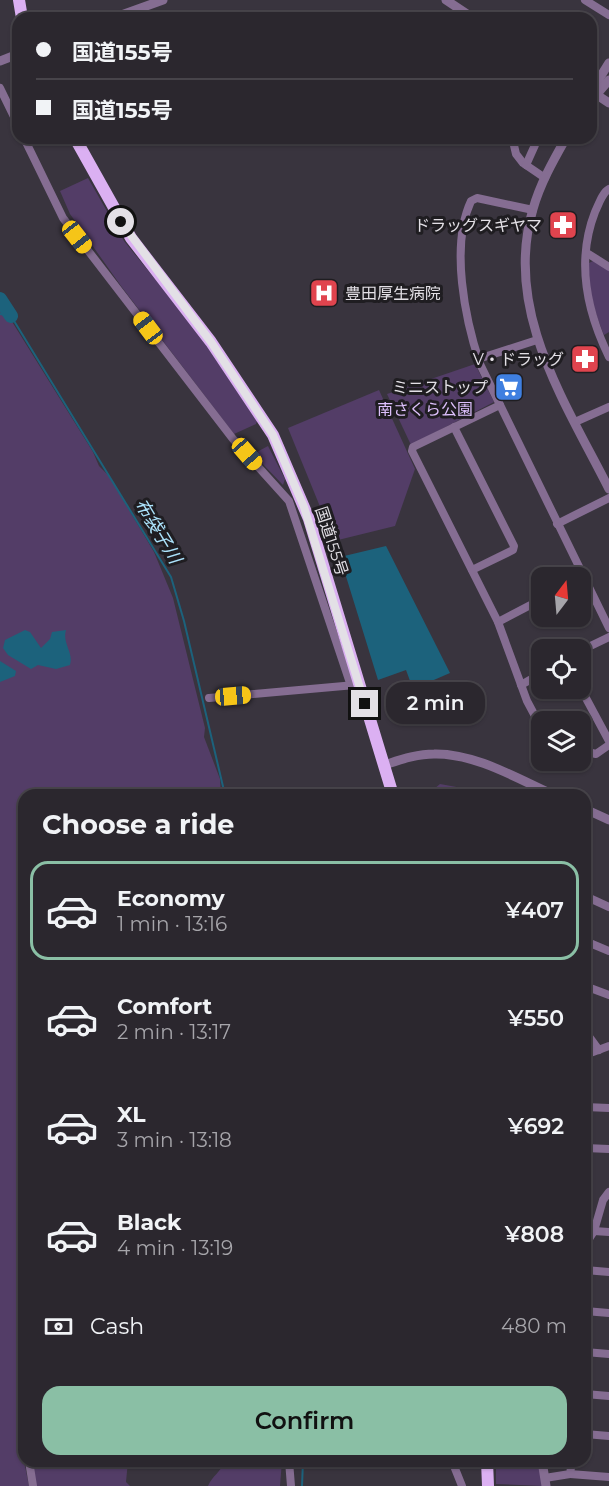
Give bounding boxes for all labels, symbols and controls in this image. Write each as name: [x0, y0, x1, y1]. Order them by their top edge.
text: 国道155号: [72, 39, 173, 66]
text: 国道155号: [72, 97, 173, 124]
route start: [107, 208, 134, 235]
pharmacy icon: ドラッグスギヤマ: [547, 209, 579, 241]
place label: ドラッグスギヤマ: [414, 216, 542, 235]
car: [59, 217, 95, 257]
hospital icon: 豊田厚生病院: [308, 277, 340, 309]
place label: 豊田厚生病院: [345, 284, 441, 303]
car: [130, 308, 166, 348]
pharmacy icon: V・ドラッグ: [569, 343, 601, 375]
place label: V・ドラッグ: [473, 350, 564, 369]
supermarket icon: ミニストップ: [493, 371, 525, 403]
place label: ミニストップ: [392, 378, 488, 397]
park label: 南さくら公園: [377, 400, 473, 419]
car: [228, 435, 266, 473]
water label: 布袋子川: [130, 494, 187, 569]
street label: 国道155号: [311, 504, 352, 578]
north arrow: [531, 567, 591, 627]
map controls: [531, 567, 591, 771]
button: locate: [531, 639, 591, 699]
callout: 2 min: [386, 683, 485, 725]
car: [214, 685, 252, 707]
route end: [351, 690, 378, 717]
text: 2 min: [407, 691, 464, 715]
button: layers: [531, 711, 591, 771]
text: Choose a ride: [42, 808, 234, 841]
icon: car: [45, 884, 99, 938]
text: Economy: [117, 885, 225, 912]
text: ¥407: [505, 897, 564, 924]
text: 1 min · 13:16: [117, 912, 227, 936]
icon: car: [45, 992, 99, 1046]
text: Comfort: [117, 993, 212, 1020]
text: ¥550: [508, 1005, 564, 1032]
text: 2 min · 13:17: [117, 1020, 231, 1044]
icon: car: [45, 1100, 99, 1154]
text: XL: [117, 1101, 146, 1128]
text: ¥692: [508, 1113, 564, 1140]
text: 3 min · 13:18: [117, 1128, 232, 1152]
icon: car: [45, 1208, 99, 1262]
text: Black: [117, 1209, 181, 1236]
text: ¥808: [505, 1221, 564, 1248]
text: 4 min · 13:19: [117, 1236, 233, 1260]
icon: cash: [42, 1310, 75, 1343]
text: Cash: [90, 1313, 144, 1340]
text: 480 m: [501, 1314, 567, 1338]
button: Confirm: [42, 1386, 567, 1455]

